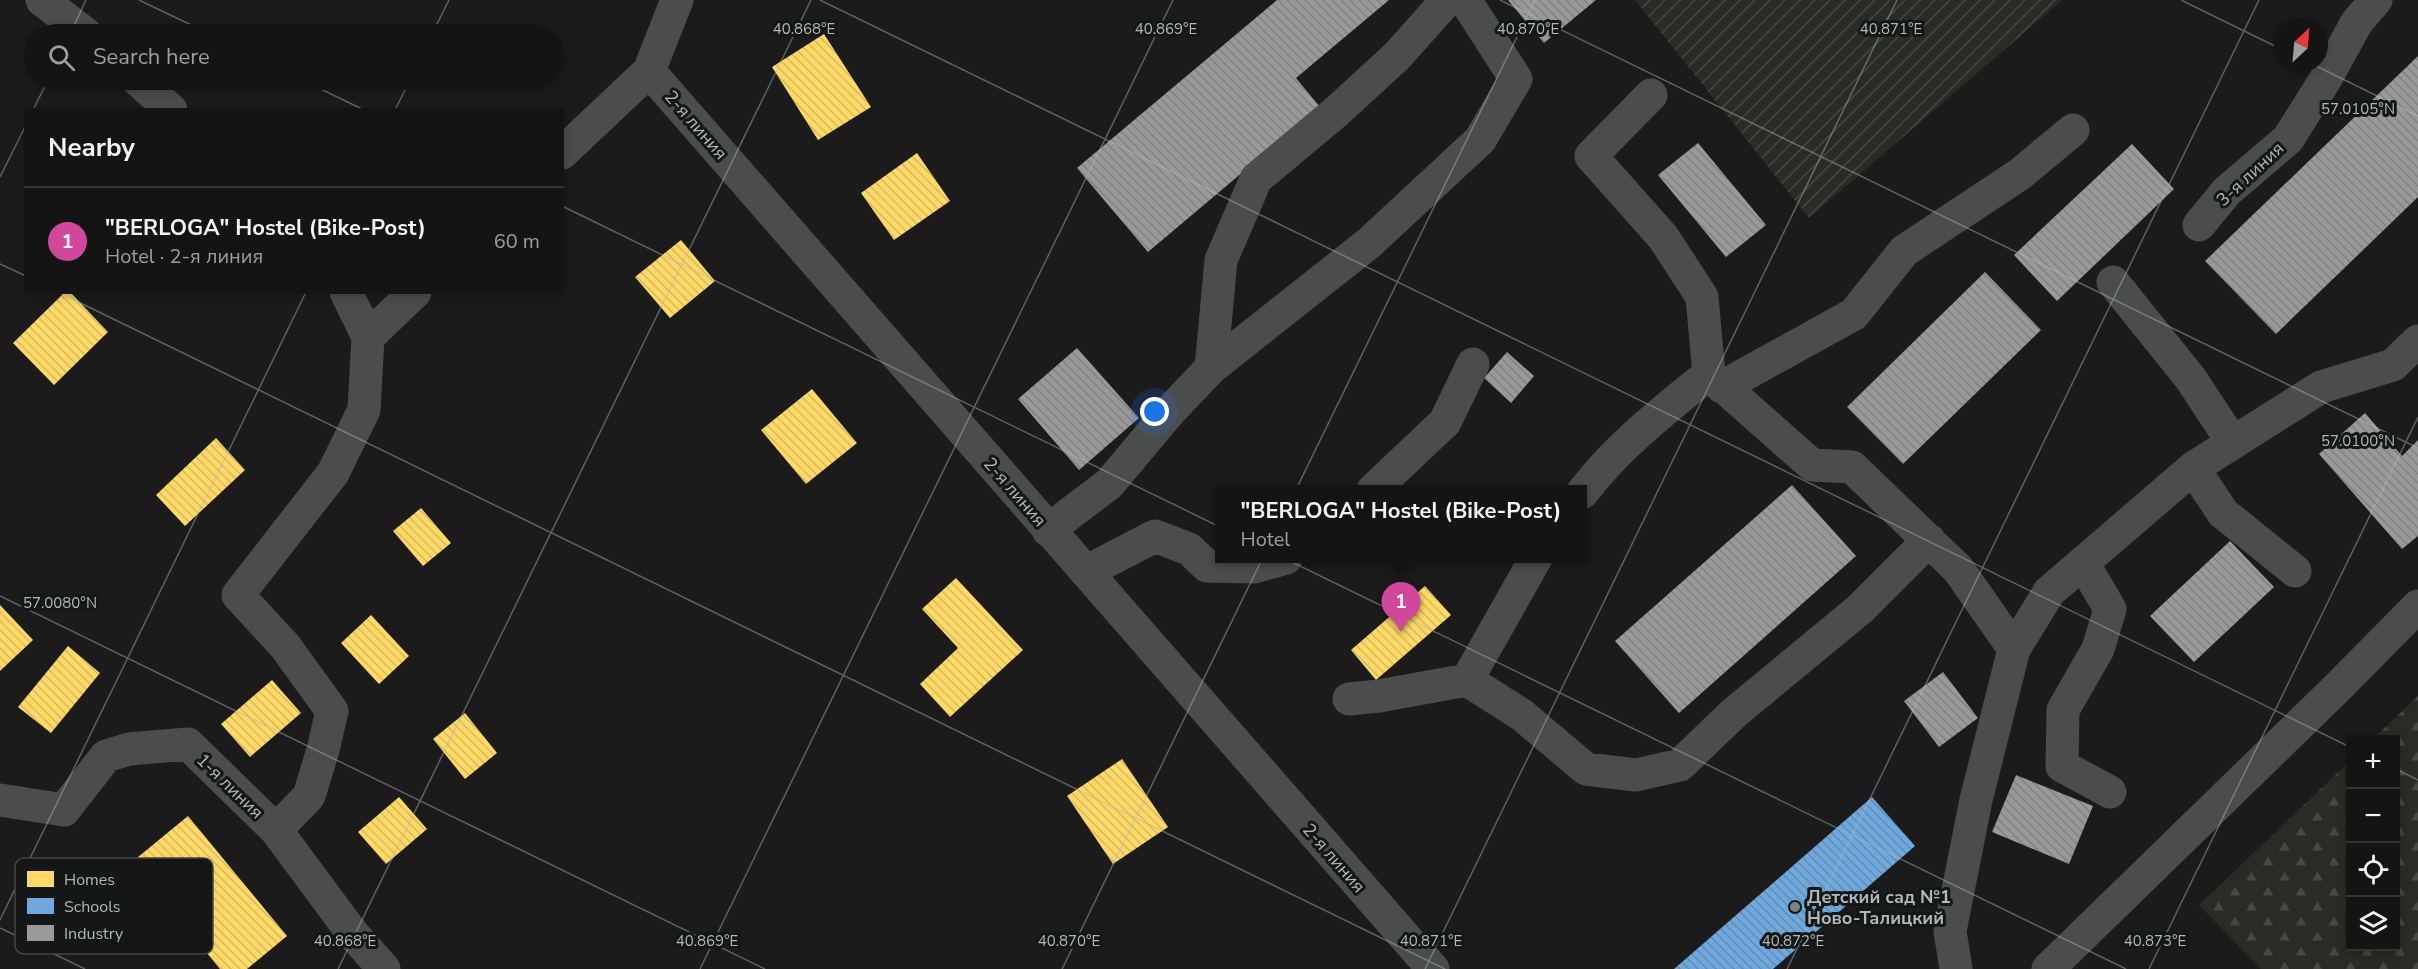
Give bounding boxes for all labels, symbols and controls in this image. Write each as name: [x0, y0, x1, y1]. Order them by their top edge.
north arrow: [2274, 18, 2328, 72]
text: 40.868°E: [773, 19, 835, 39]
text: 40.869°E: [1135, 19, 1197, 39]
text: 40.870°E: [1497, 19, 1559, 39]
text: 40.871°E: [1860, 19, 1922, 39]
search box: [24, 24, 564, 90]
icon: search: [45, 41, 78, 74]
text: Search here: [93, 42, 210, 72]
street label: 2-я линия: [659, 85, 733, 165]
text: 57.0105°N: [2321, 99, 2395, 119]
text: Nearby: [48, 130, 135, 165]
street label: 3-я линия: [2211, 136, 2289, 212]
text: "BERLOGA" Hostel (Bike-Post): [105, 213, 426, 243]
text: 1: [62, 228, 74, 255]
text: 60 m: [494, 228, 540, 255]
text: Hotel · 2-я линия: [105, 243, 263, 270]
your location: [1140, 397, 1169, 426]
text: 57.0100°N: [2321, 431, 2395, 451]
street label: 2-я линия: [978, 452, 1052, 532]
popup: [1215, 485, 1587, 563]
text: "BERLOGA" Hostel (Bike-Post): [1241, 496, 1561, 526]
text: Hotel: [1241, 526, 1290, 553]
pin: 1: [1382, 582, 1420, 632]
text: 57.0080°N: [23, 593, 97, 613]
map controls: [2346, 735, 2400, 951]
button: +: [2346, 735, 2400, 789]
street label: 1-я линия: [191, 748, 269, 824]
button: −: [2346, 789, 2400, 843]
street label: 2-я линия: [1297, 818, 1371, 898]
button: locate: [2346, 843, 2400, 897]
legend: [15, 858, 213, 954]
text: Homes: [64, 869, 115, 891]
place label: Детский сад №1 Ново-Талицкий: [1807, 885, 1951, 930]
text: Schools: [64, 896, 120, 918]
button: layers: [2346, 897, 2400, 951]
marker: Детский сад №1 Ново-Талицкий: [1788, 900, 1802, 914]
text: Industry: [64, 923, 124, 945]
text: 40.868°E: [314, 931, 376, 951]
text: 40.869°E: [676, 931, 738, 951]
text: 40.870°E: [1038, 931, 1100, 951]
text: 40.871°E: [1400, 931, 1462, 951]
text: 40.872°E: [1762, 931, 1824, 951]
text: 40.873°E: [2124, 931, 2186, 951]

